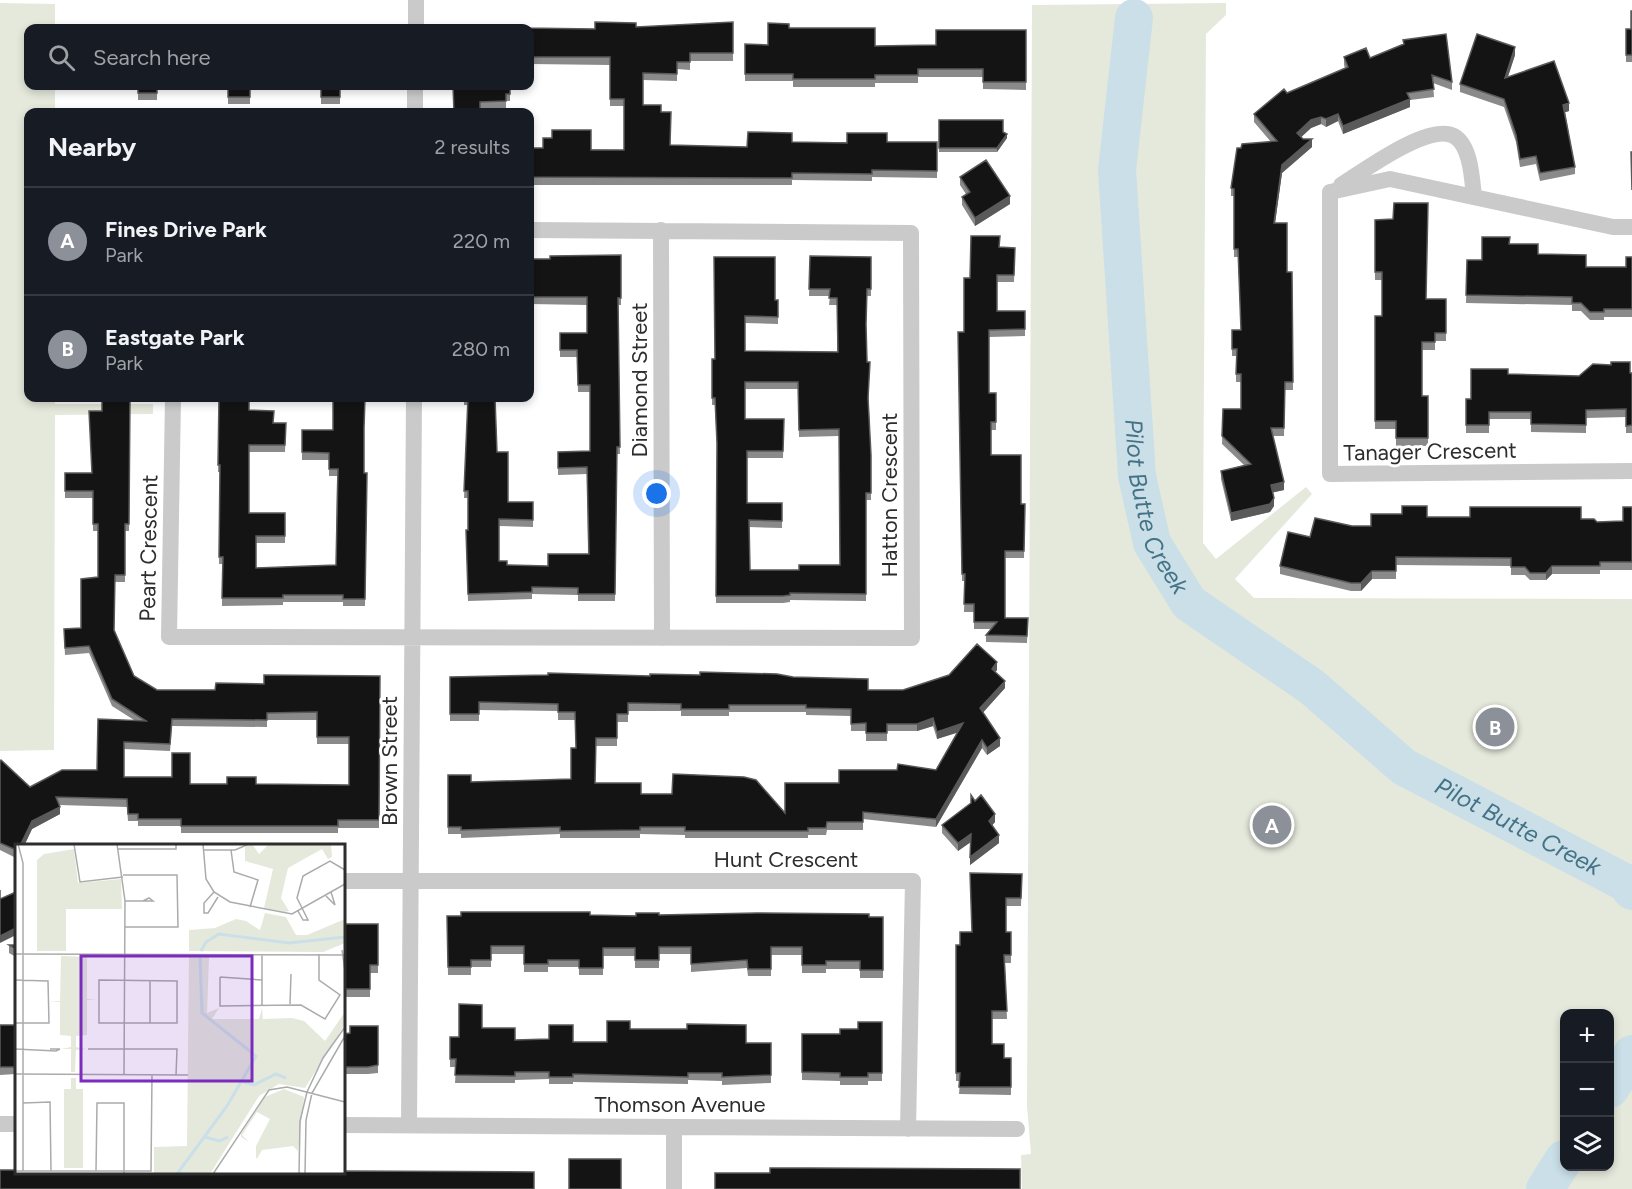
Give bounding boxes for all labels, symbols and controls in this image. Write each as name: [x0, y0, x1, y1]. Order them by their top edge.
search box: [24, 24, 534, 90]
icon: search: [45, 41, 78, 74]
text: Search here: [93, 44, 211, 71]
text: Nearby: [48, 131, 136, 163]
text: 2 results: [434, 135, 510, 159]
text: Fines Drive Park: [105, 216, 267, 243]
text: A: [60, 229, 75, 253]
text: 220 m: [453, 229, 510, 253]
text: Park: [105, 243, 143, 267]
street label: Diamond Street: [626, 302, 653, 458]
text: Eastgate Park: [105, 324, 245, 351]
text: B: [61, 337, 74, 361]
text: 280 m: [452, 337, 510, 361]
text: Park: [105, 351, 143, 375]
street label: Hatton Crescent: [876, 413, 903, 577]
water label: Pilot Butte Creek: [1119, 418, 1196, 600]
street label: Tanager Crescent: [1343, 436, 1517, 467]
street label: Peart Crescent: [134, 474, 163, 622]
your location: [642, 479, 671, 508]
street label: Brown Street: [376, 696, 403, 826]
pin: B: [1476, 704, 1514, 750]
water label: Pilot Butte Creek: [1430, 771, 1607, 882]
pin: A: [1252, 802, 1292, 848]
inset map: [15, 844, 345, 1174]
street label: Hunt Crescent: [714, 846, 858, 873]
map controls: [1560, 1009, 1614, 1171]
button: +: [1560, 1009, 1614, 1063]
button: −: [1560, 1063, 1614, 1117]
street label: Thomson Avenue: [594, 1091, 766, 1118]
button: layers: [1560, 1117, 1614, 1171]

